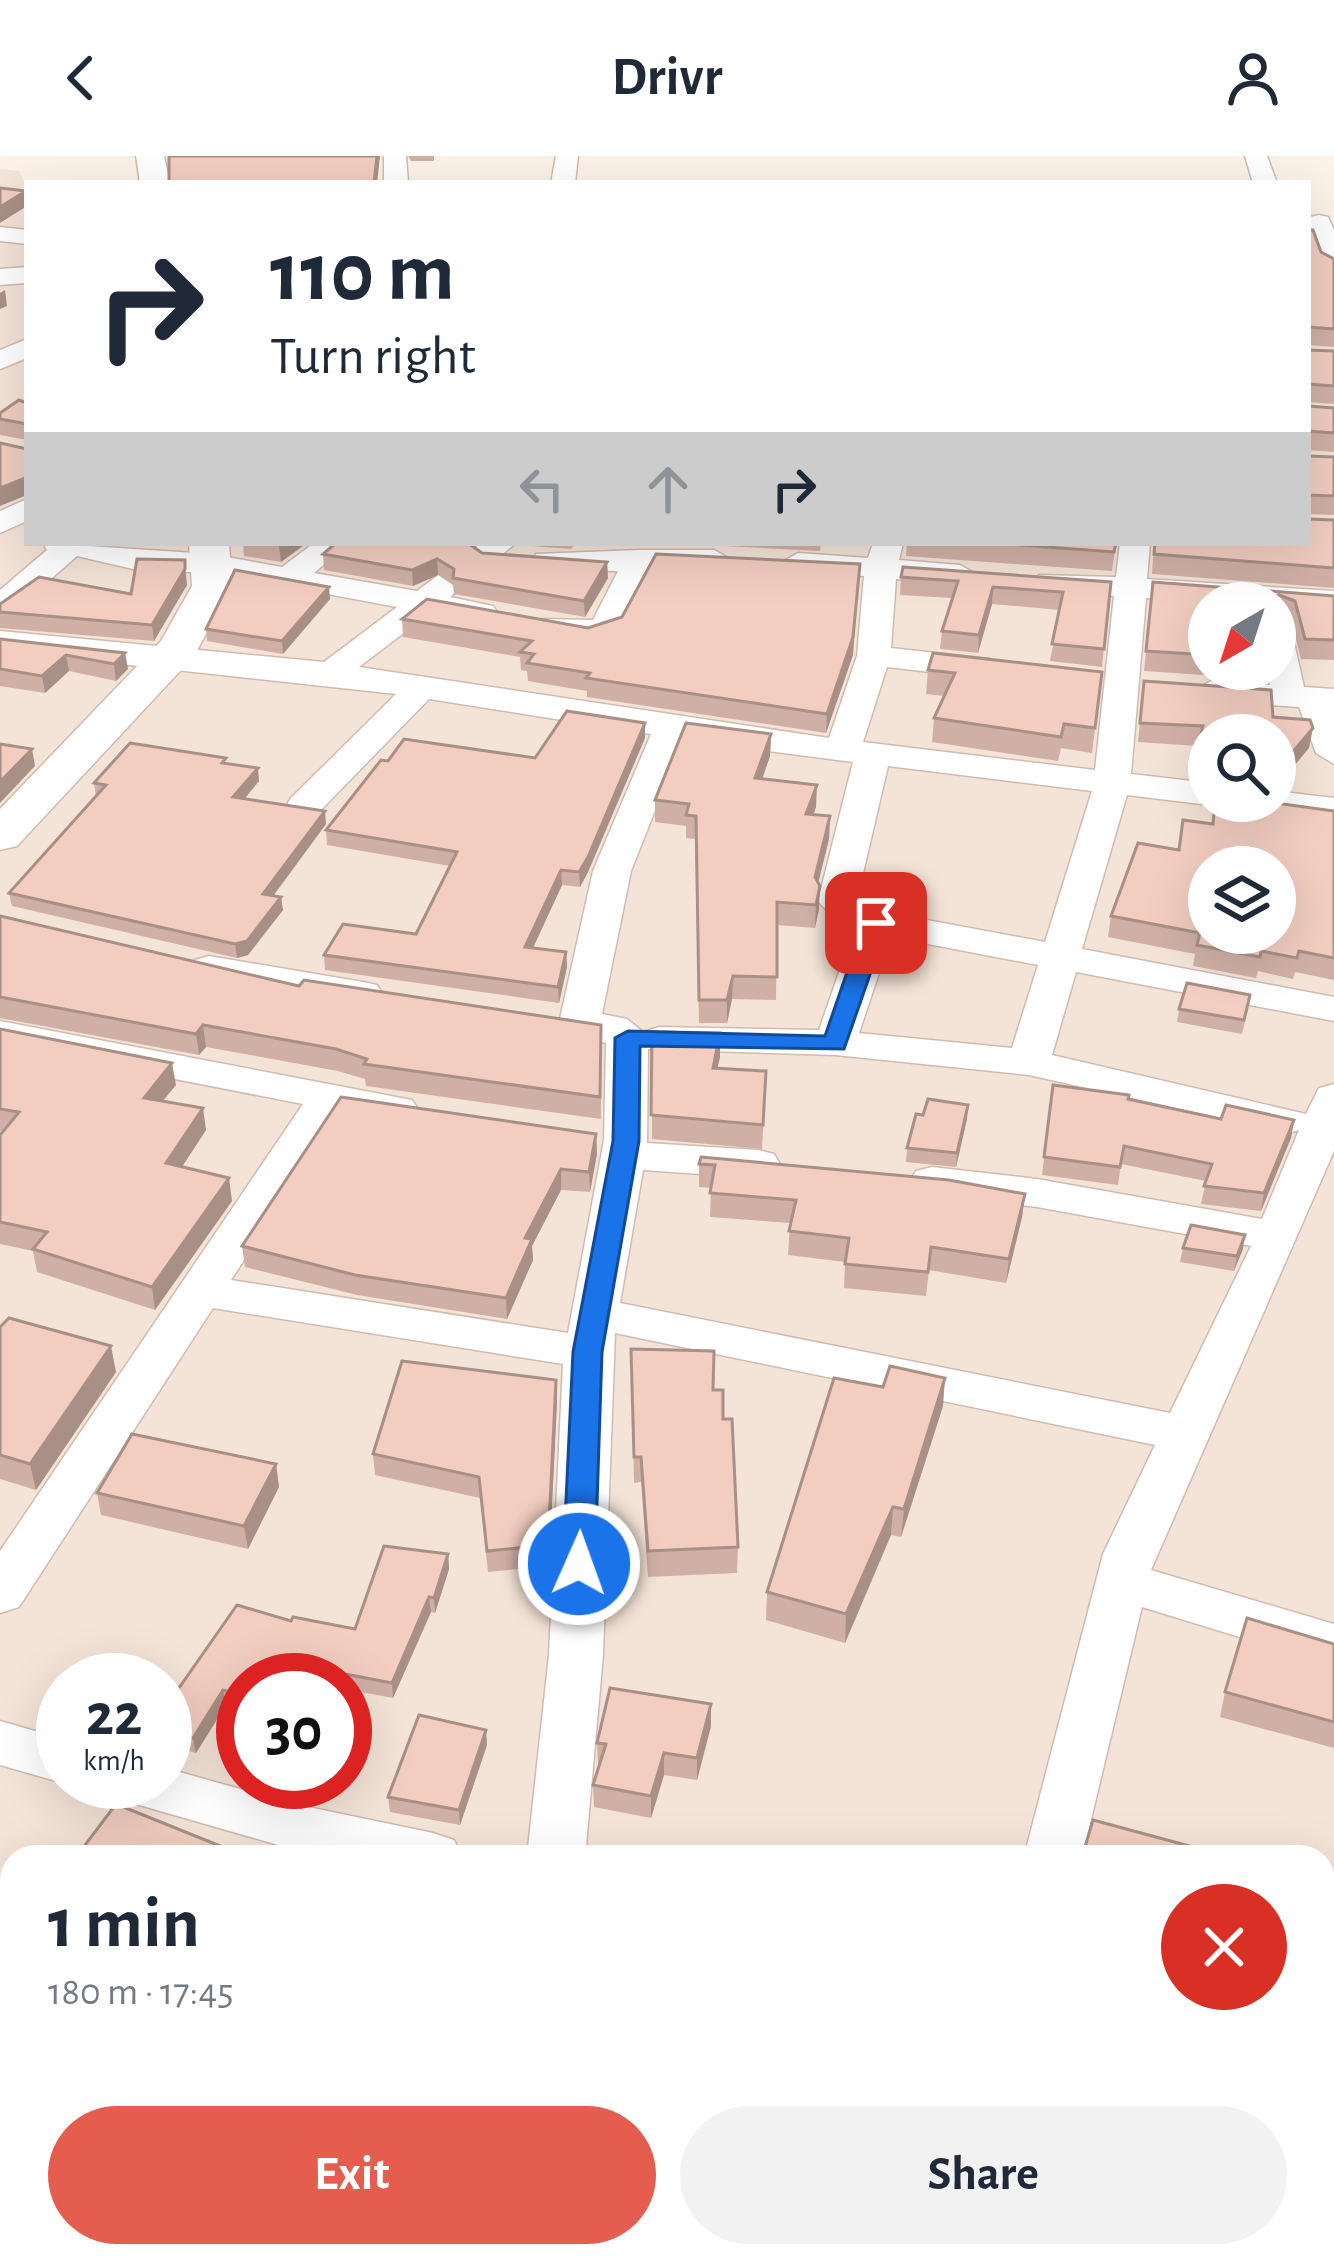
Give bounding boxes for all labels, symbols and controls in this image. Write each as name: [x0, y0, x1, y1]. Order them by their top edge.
icon: back: [48, 45, 114, 111]
icon: person: [1220, 45, 1286, 111]
text: Drivr: [612, 51, 722, 105]
icon: right: [72, 228, 228, 384]
text: 110 m: [270, 232, 455, 316]
text: Turn right: [270, 330, 476, 384]
icon: left: [509, 456, 575, 522]
icon: ahead: [635, 456, 701, 522]
icon: right: [761, 456, 827, 522]
north arrow: [1188, 582, 1296, 690]
map controls: [1188, 582, 1296, 954]
button: search: [1188, 714, 1296, 822]
button: layers: [1188, 846, 1296, 954]
pin: [825, 872, 927, 974]
icon: arrive: [843, 890, 909, 956]
position arrow: [516, 1501, 642, 1627]
speed limit sign: 30: [216, 1653, 372, 1809]
text: 22: [86, 1686, 142, 1746]
text: km/h: [83, 1746, 145, 1776]
button: close: [1161, 1884, 1287, 2010]
text: 1 min: [48, 1888, 200, 1960]
text: 180 m · 17:45: [48, 1973, 234, 2012]
button: Exit: [48, 2106, 656, 2244]
button: Share: [680, 2106, 1287, 2244]

